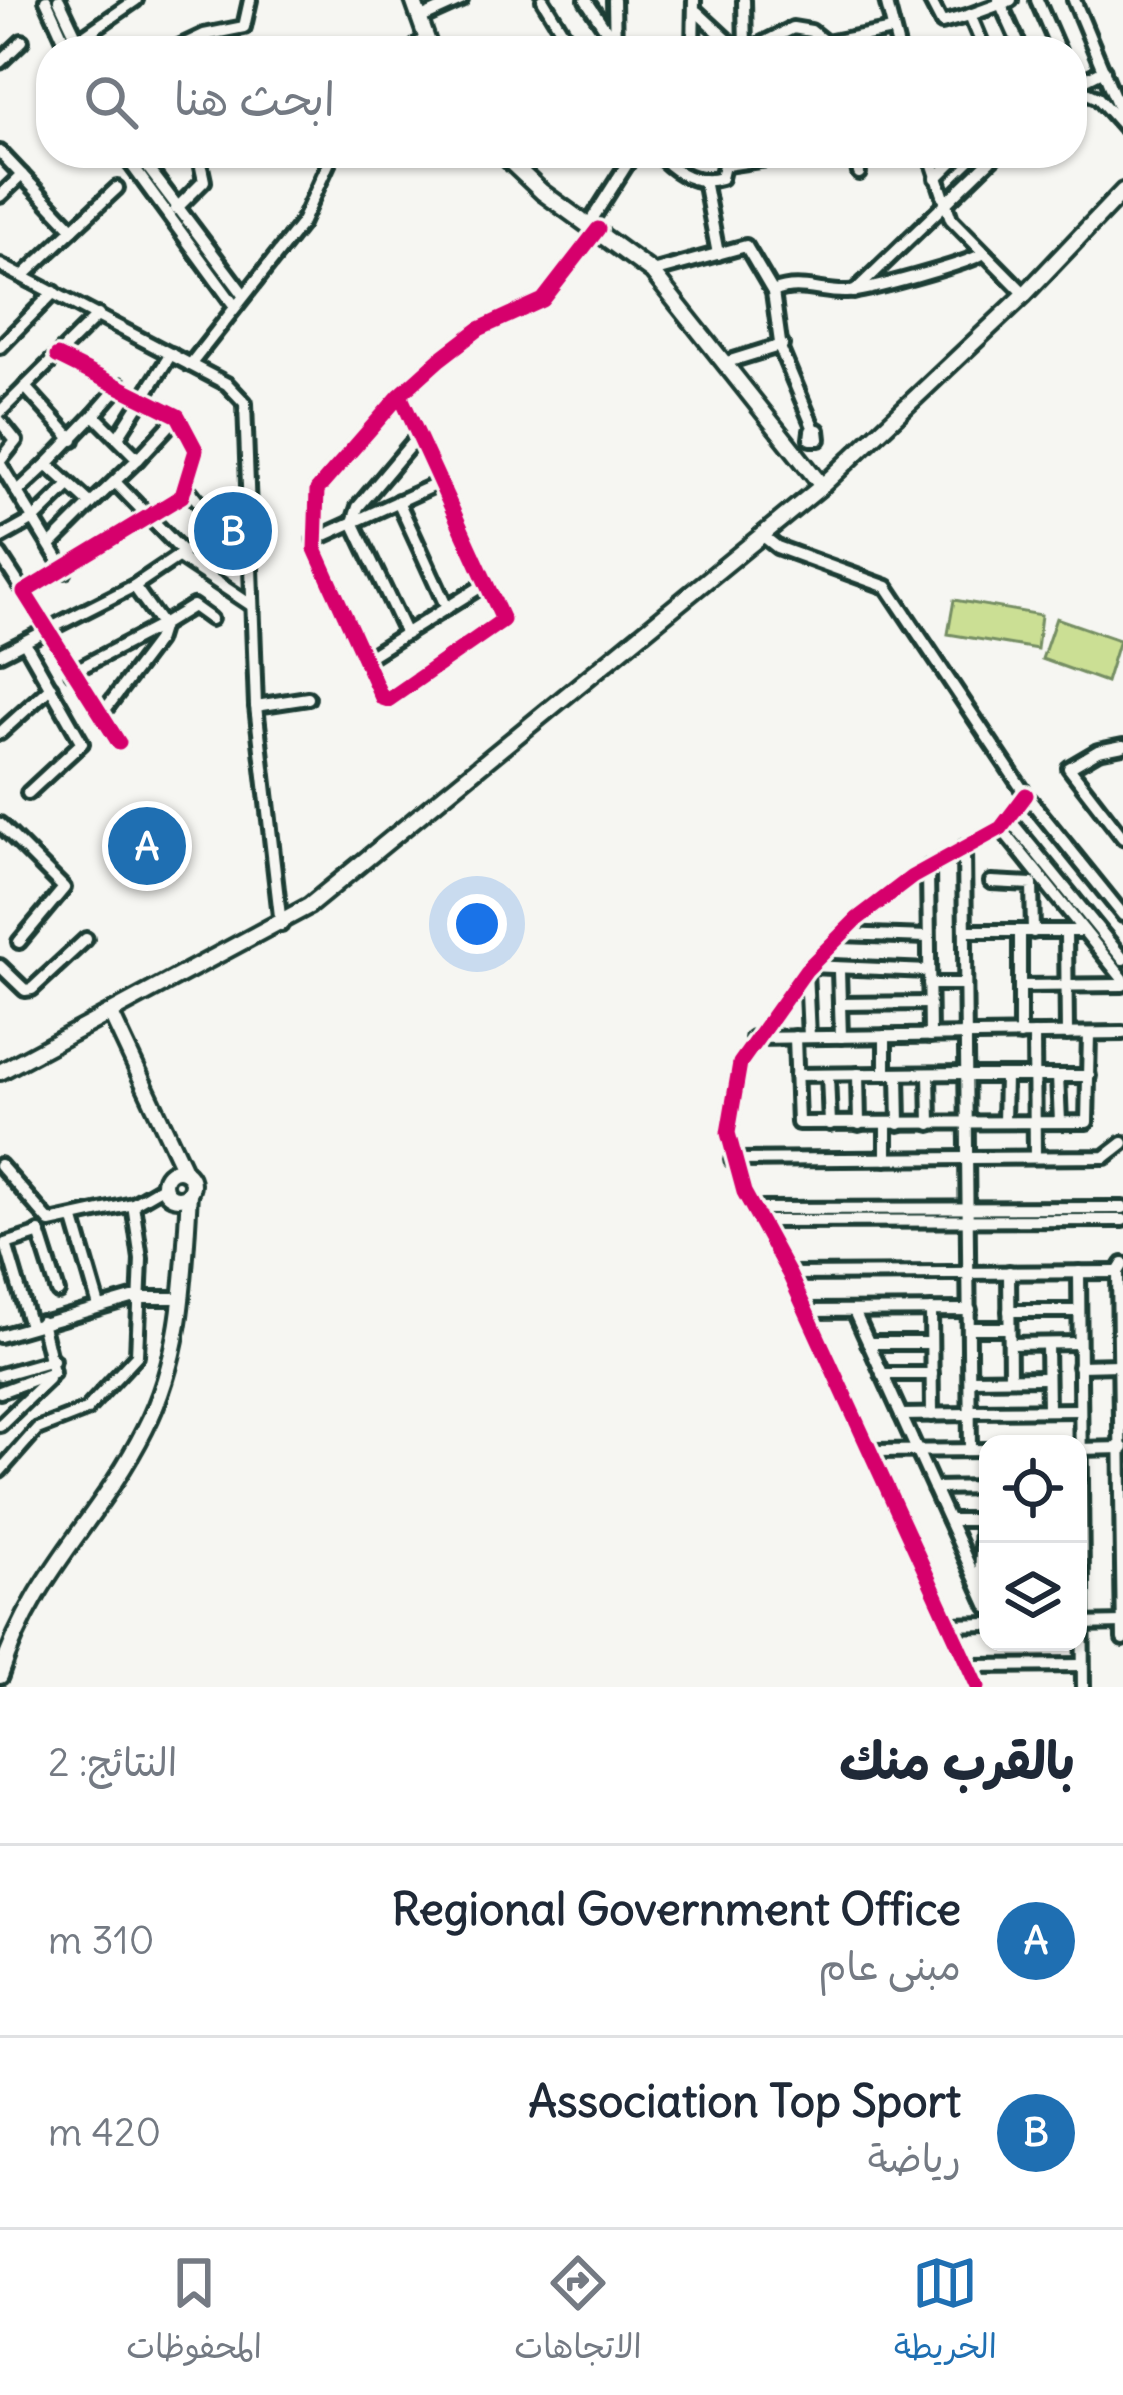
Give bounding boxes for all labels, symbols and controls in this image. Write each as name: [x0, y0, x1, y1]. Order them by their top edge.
search box: [36, 36, 1087, 168]
icon: search: [78, 69, 144, 135]
text: ابحث هنا: [174, 71, 335, 127]
pin: B: [194, 486, 272, 576]
pin: A: [108, 801, 186, 891]
your location: [447, 894, 507, 954]
map controls: [979, 1435, 1087, 1651]
button: locate: [979, 1435, 1087, 1543]
button: layers: [979, 1543, 1087, 1651]
text: بالقرب منك: [839, 1729, 1075, 1793]
text: النتائج: 2: [48, 1738, 177, 1787]
text: Regional Government Office: [392, 1881, 961, 1937]
text: 310 m: [48, 1916, 154, 1965]
text: A: [1023, 1916, 1049, 1965]
text: مبنى عام: [818, 1942, 961, 1991]
text: Association Top Sport: [528, 2073, 961, 2129]
text: 420 m: [48, 2108, 161, 2157]
text: B: [1023, 2108, 1049, 2157]
text: رياضة: [868, 2134, 961, 2183]
tab: المحفوظات: [126, 2250, 262, 2376]
tab: الاتجاهات: [514, 2250, 642, 2376]
tab: الخريطة: [894, 2250, 997, 2376]

